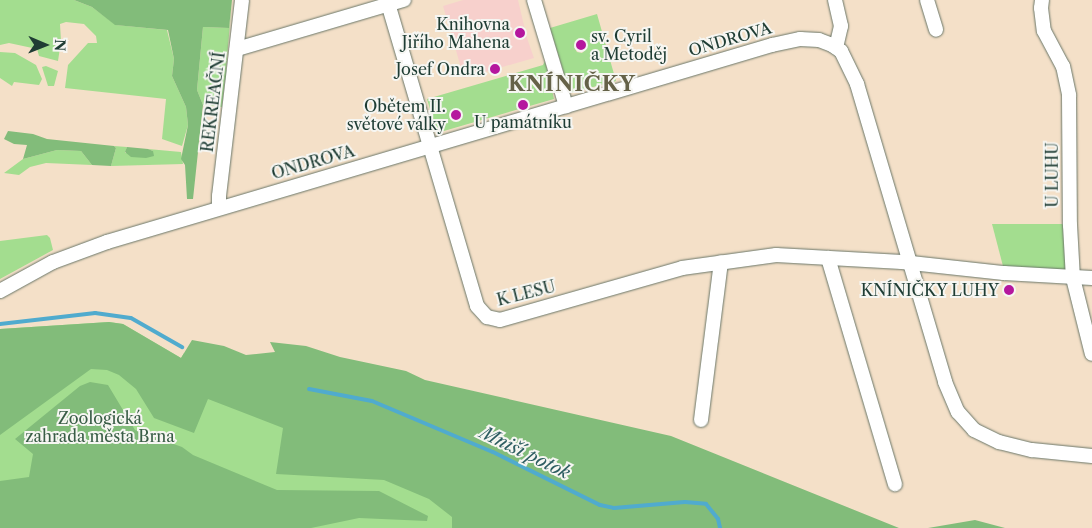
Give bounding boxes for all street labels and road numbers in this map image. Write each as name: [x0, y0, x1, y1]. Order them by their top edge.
street label: ONDROVA: [686, 18, 774, 60]
street label: REKREAČNÍ: [197, 51, 229, 153]
street label: ONDROVA: [269, 141, 357, 183]
street label: U LUHU: [1042, 142, 1062, 208]
street label: K LESU: [494, 276, 558, 310]

